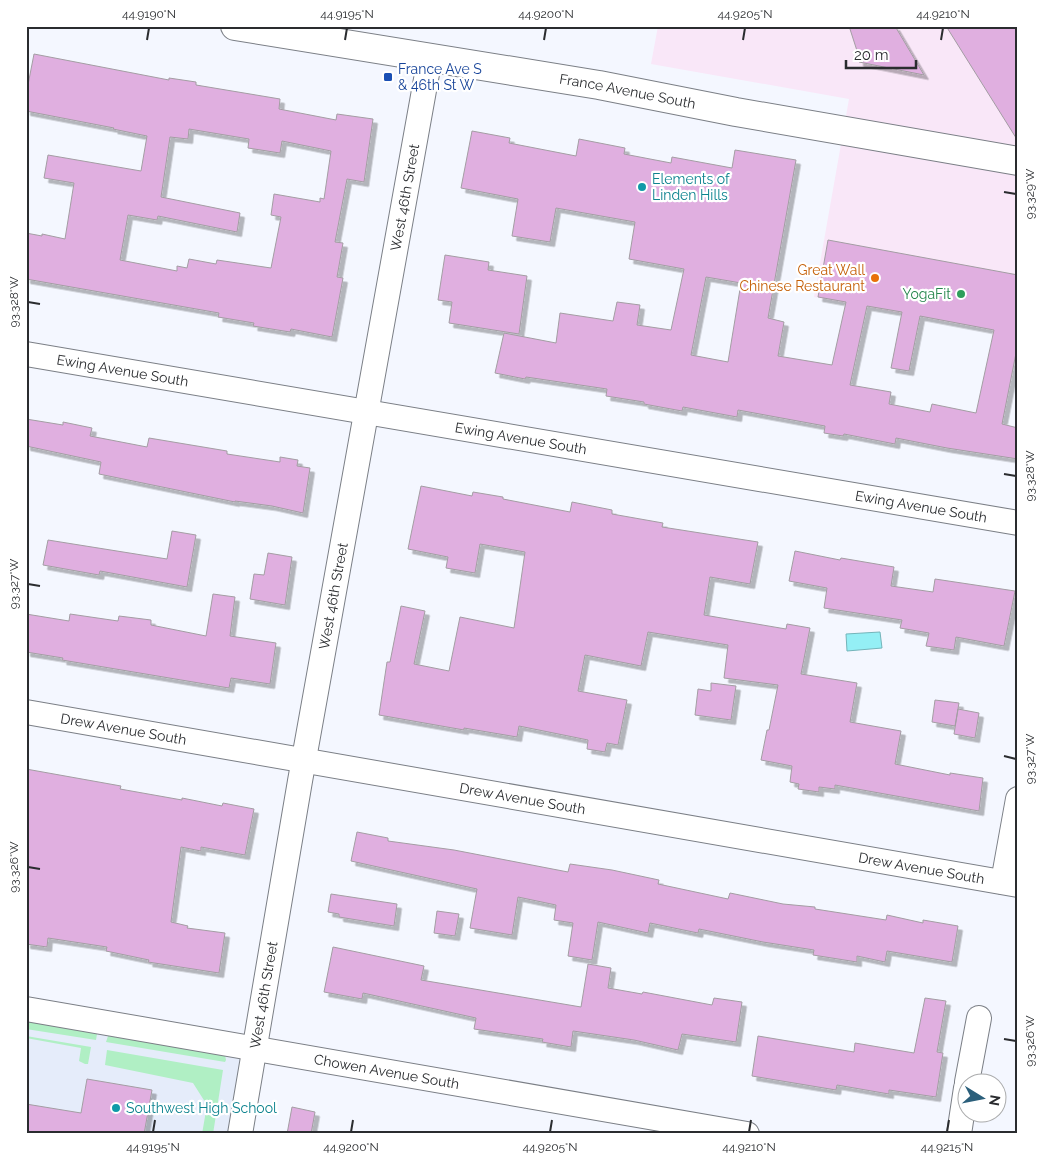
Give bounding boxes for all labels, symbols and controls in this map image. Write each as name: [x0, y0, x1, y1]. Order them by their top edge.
text: 44.9190°N: [122, 7, 176, 21]
text: 44.9195°N: [320, 7, 374, 21]
text: 44.9200°N: [518, 7, 574, 21]
text: 44.9205°N: [718, 7, 773, 21]
text: 44.9210°N: [916, 7, 970, 21]
scale bar: [846, 38, 916, 70]
text: 20 m: [854, 46, 889, 64]
place label: France Ave S & 46th St W: [398, 61, 482, 93]
marker: France Ave S & 46th St W: [382, 71, 394, 83]
street label: France Avenue South: [558, 71, 697, 112]
street label: West 46th Street: [387, 142, 422, 252]
text: 93.329°W: [1023, 168, 1037, 219]
place label: Elements of Linden Hills: [652, 171, 731, 203]
marker: Elements of Linden Hills: [636, 181, 648, 193]
place label: Great Wall Chinese Restaurant: [739, 262, 865, 294]
marker: Great Wall Chinese Restaurant: [869, 272, 881, 284]
text: 93.328°W: [7, 276, 21, 328]
place label: YogaFit: [903, 286, 951, 302]
marker: YogaFit: [955, 288, 967, 300]
street label: Ewing Avenue South: [55, 351, 190, 390]
street label: Ewing Avenue South: [454, 419, 588, 457]
text: 93.328°W: [1023, 450, 1037, 502]
street label: Ewing Avenue South: [854, 487, 988, 526]
street label: West 46th Street: [316, 541, 351, 651]
text: 93.327°W: [7, 558, 21, 609]
street label: Drew Avenue South: [59, 710, 188, 748]
text: 93.327°W: [1023, 733, 1037, 784]
street label: Drew Avenue South: [458, 780, 587, 817]
text: 93.326°W: [7, 841, 21, 893]
street label: Drew Avenue South: [857, 849, 986, 887]
street label: West 46th Street: [247, 940, 281, 1050]
text: 93.326°W: [1023, 1015, 1037, 1067]
street label: Chowen Avenue South: [313, 1051, 461, 1092]
north arrow: [956, 1072, 1006, 1122]
text: N: [986, 1094, 1004, 1107]
place label: Southwest High School: [126, 1100, 277, 1116]
marker: Southwest High School: [110, 1102, 122, 1114]
text: 44.9195°N: [126, 1140, 180, 1154]
text: 44.9200°N: [323, 1140, 379, 1154]
text: 44.9205°N: [523, 1140, 578, 1154]
text: 44.9210°N: [722, 1140, 776, 1154]
text: 44.9215°N: [921, 1140, 973, 1154]

